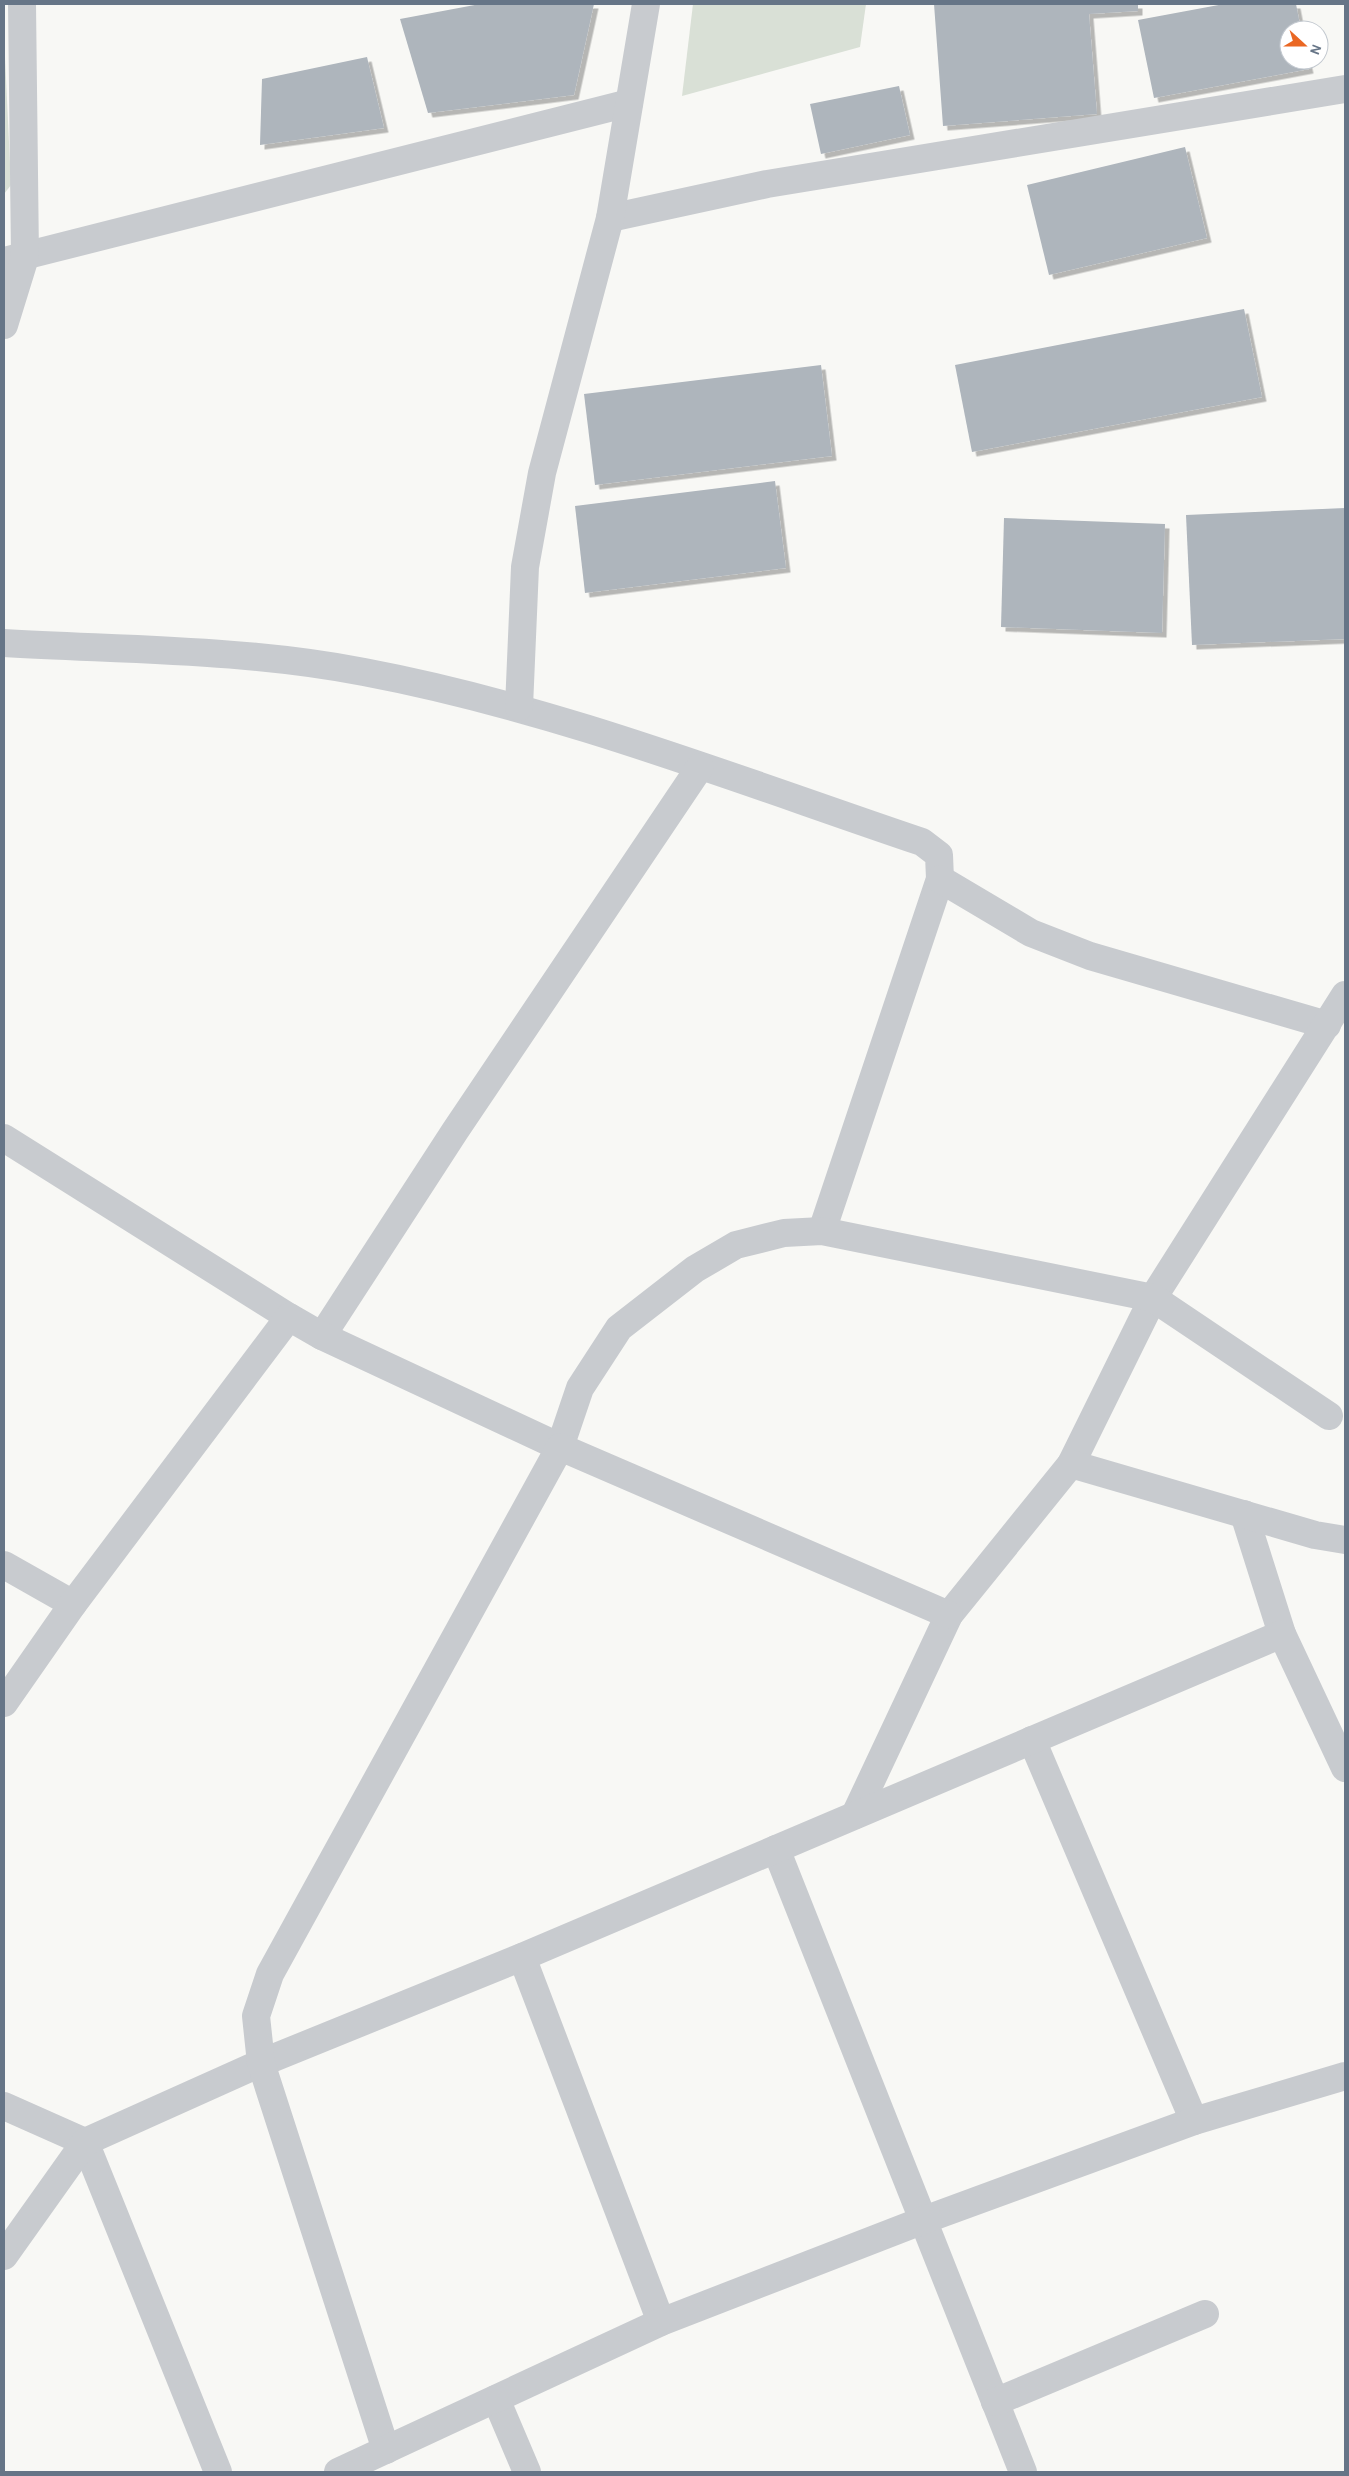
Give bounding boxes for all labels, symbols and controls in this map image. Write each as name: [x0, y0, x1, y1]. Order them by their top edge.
north arrow: [1279, 20, 1329, 70]
text: N: [1306, 42, 1325, 57]

